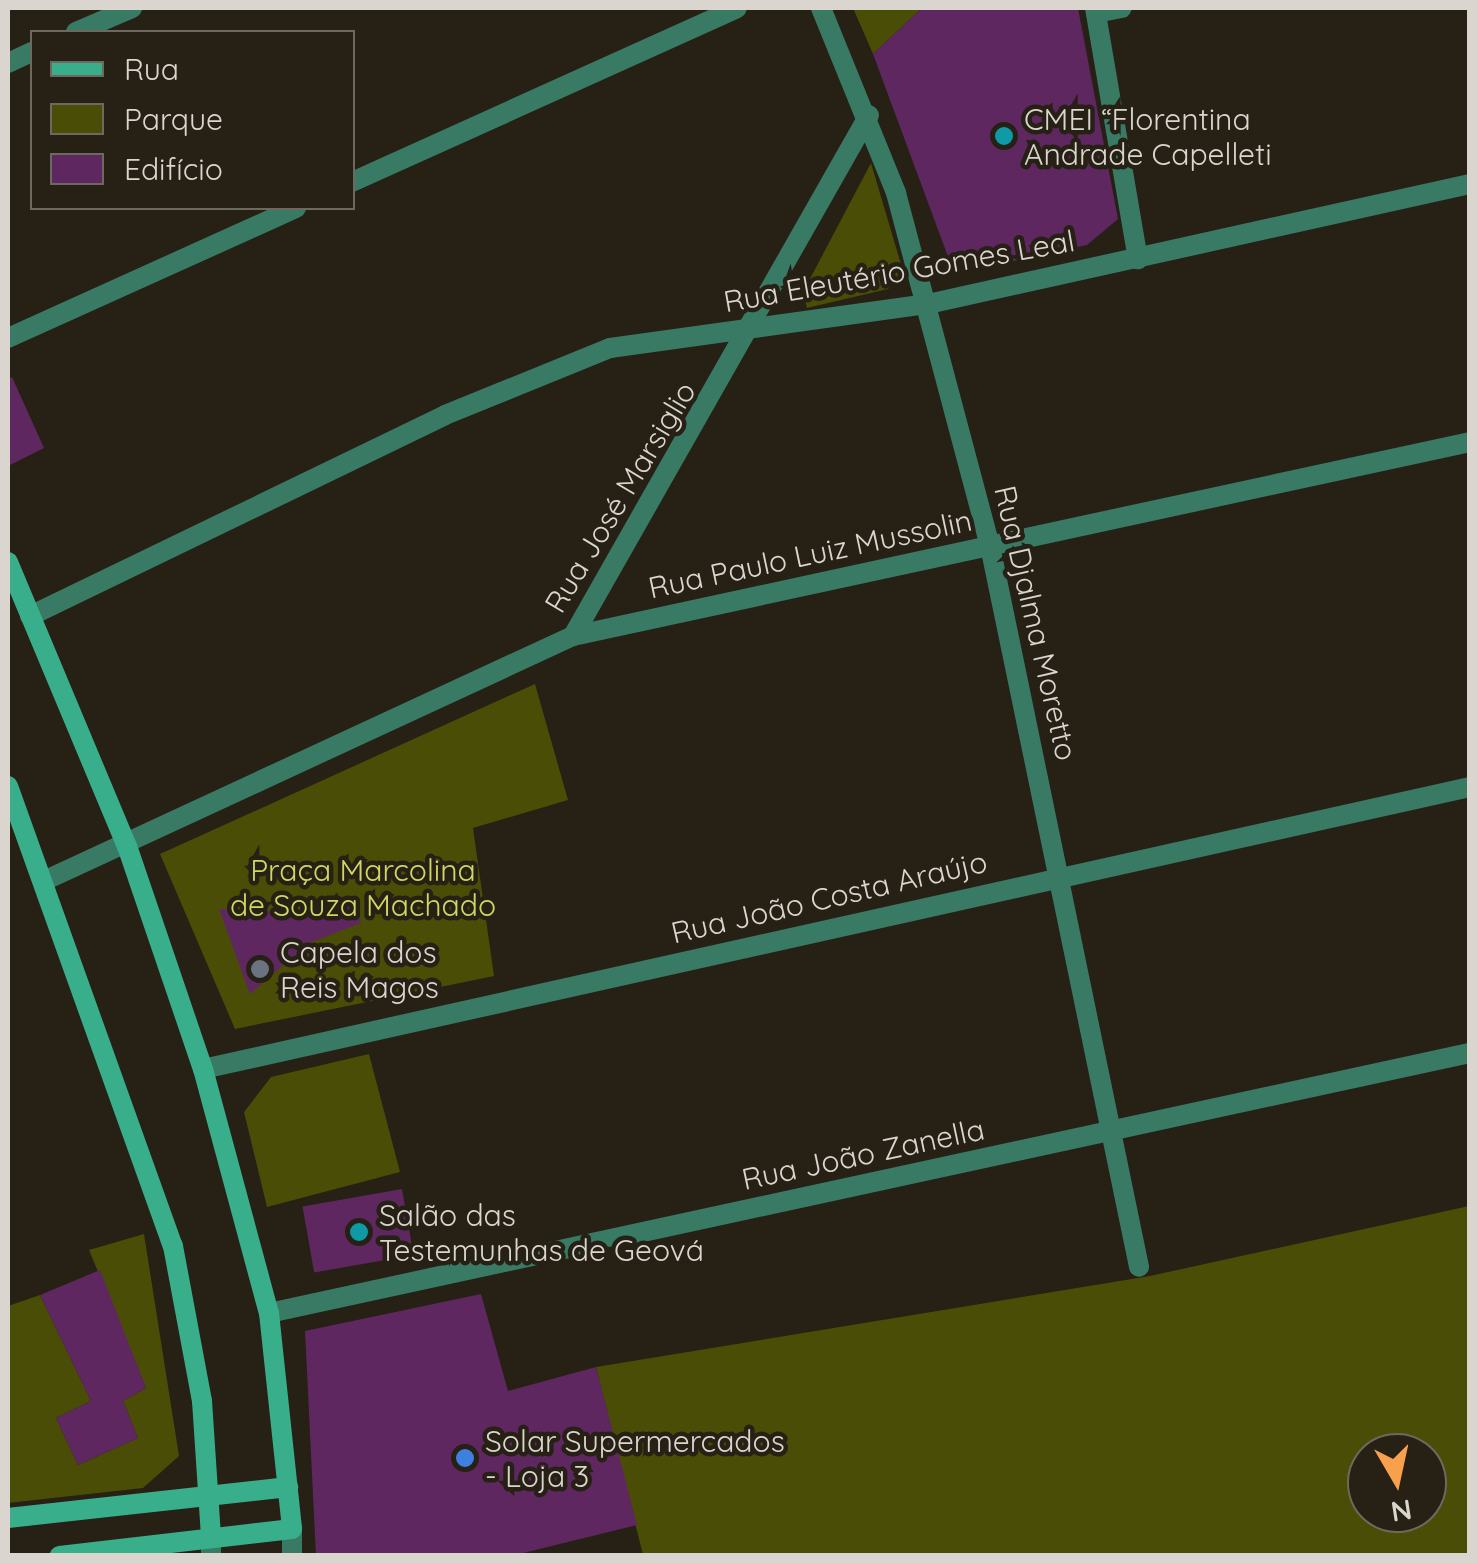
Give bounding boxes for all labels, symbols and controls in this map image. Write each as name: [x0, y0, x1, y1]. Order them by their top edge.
legend: [30, 30, 355, 210]
text: Rua: [124, 50, 179, 88]
text: Parque: [124, 100, 223, 138]
place label: CMEI “Florentina Andrade Capelleti: [1024, 101, 1272, 172]
marker: CMEI “Florentina Andrade Capelleti: [993, 125, 1015, 147]
text: Edifício: [124, 150, 223, 188]
street label: Rua Eleutério Gomes Leal: [721, 222, 1077, 320]
street label: Rua José Marsiglio: [537, 375, 703, 619]
street label: Rua Djalma Moretto: [987, 482, 1085, 764]
street label: Rua Paulo Luiz Mussolin: [645, 502, 975, 606]
street label: Rua João Costa Araújo: [668, 843, 990, 951]
park label: Praça Marcolina de Souza Machado: [230, 852, 496, 922]
place label: Capela dos Reis Magos: [280, 934, 439, 1004]
marker: Capela dos Reis Magos: [249, 958, 271, 980]
street label: Rua João Zanella: [739, 1111, 987, 1197]
place label: Salão das Testemunhas de Geová: [379, 1197, 704, 1268]
marker: Salão das Testemunhas de Geová: [348, 1221, 370, 1243]
place label: Solar Supermercados - Loja 3: [485, 1423, 785, 1494]
north arrow: [1347, 1433, 1447, 1533]
marker: Solar Supermercados - Loja 3: [454, 1447, 476, 1469]
text: N: [1389, 1492, 1414, 1530]

